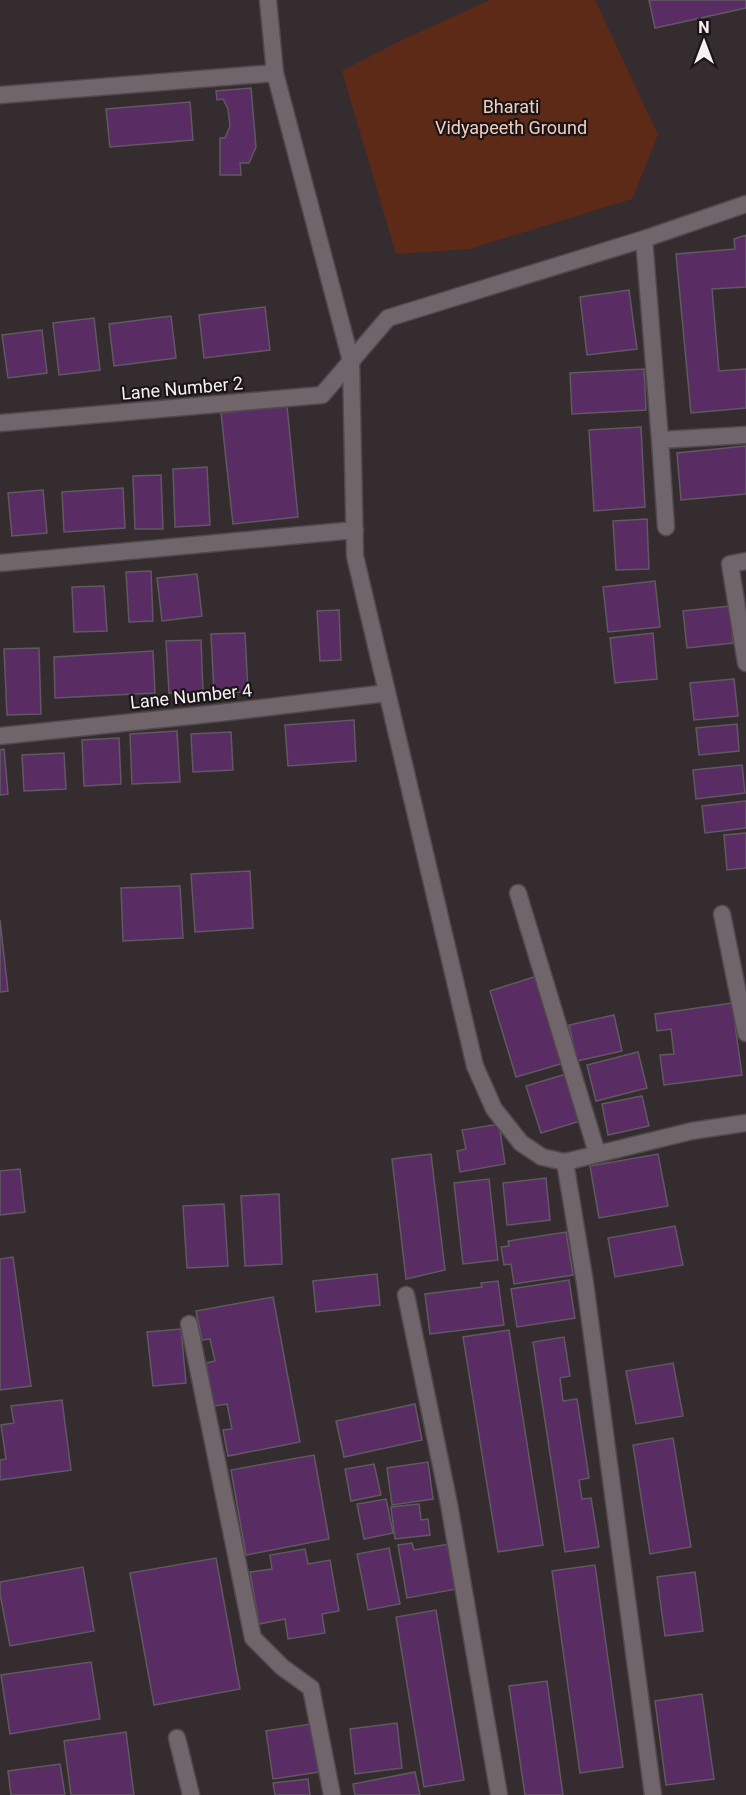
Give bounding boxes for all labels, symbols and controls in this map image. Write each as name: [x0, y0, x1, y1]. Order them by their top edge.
north arrow: [674, 12, 734, 72]
text: N: [698, 18, 710, 37]
park label: Bharati Vidyapeeth Ground: [435, 96, 587, 138]
street label: Lane Number 2: [120, 372, 244, 404]
street label: Lane Number 4: [129, 679, 253, 713]

